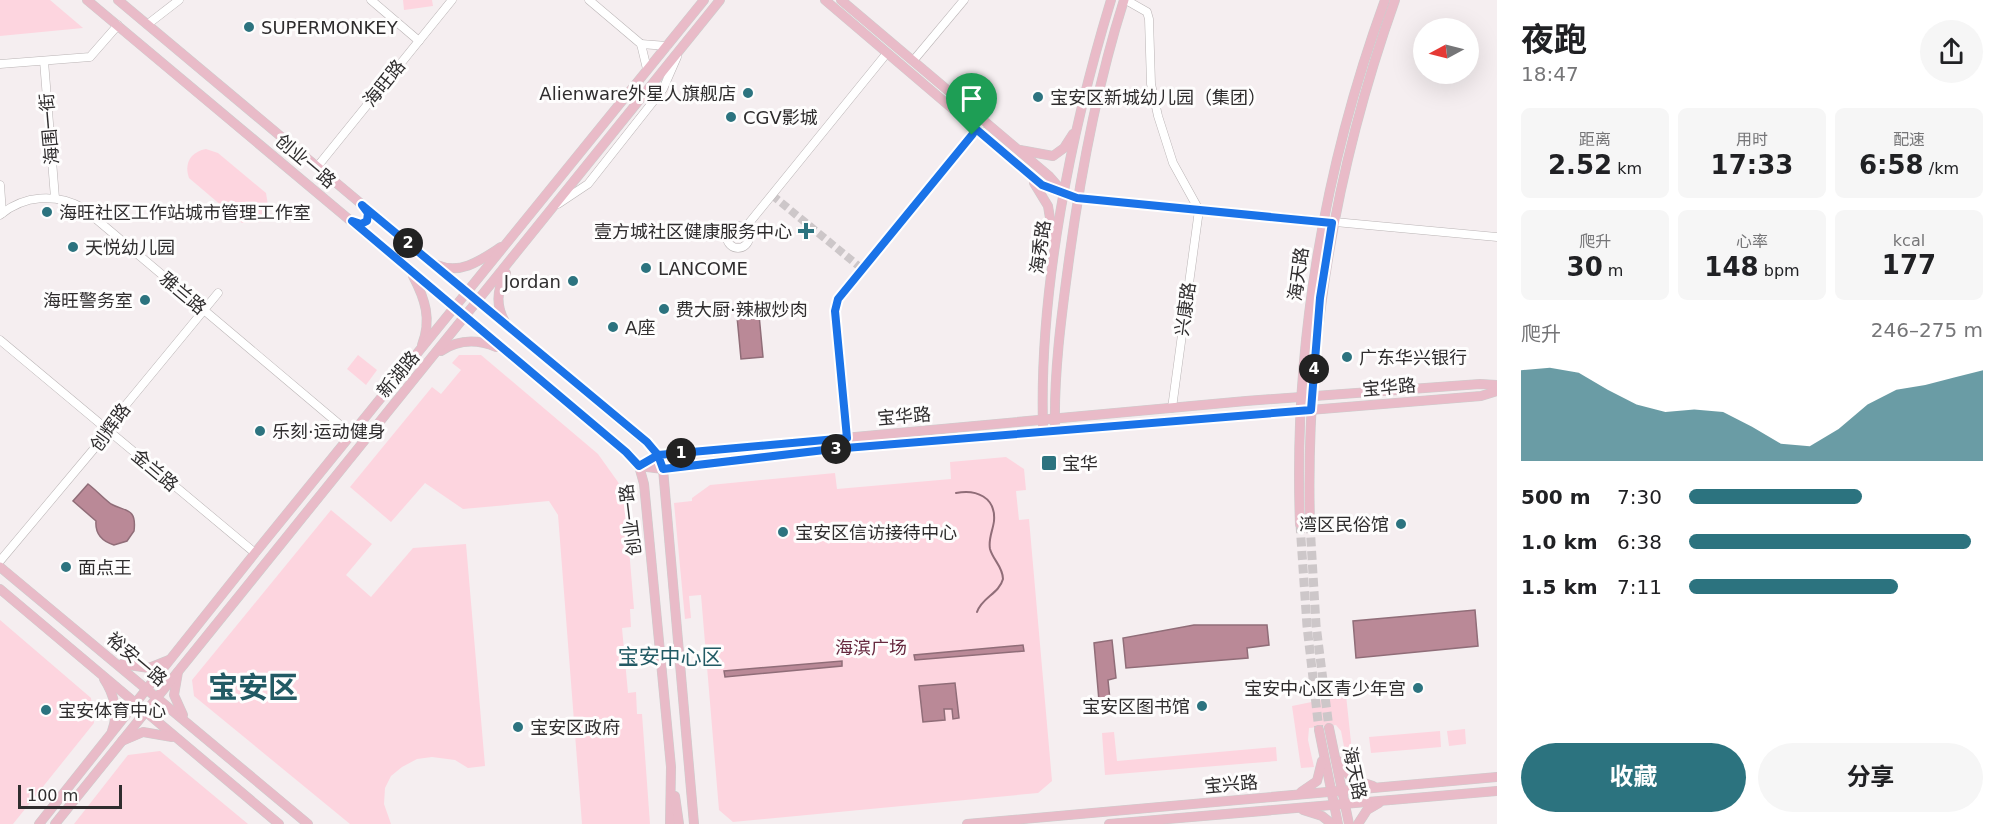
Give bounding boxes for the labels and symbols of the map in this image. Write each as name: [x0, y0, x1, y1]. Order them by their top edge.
place label: SUPERMONKEY: [261, 17, 399, 38]
north arrow: [1413, 18, 1479, 84]
marker: SUPERMONKEY: [242, 20, 256, 34]
street label: 海旺路: [359, 55, 409, 111]
pin: [946, 73, 997, 135]
place label: Alienware外星人旗舰店: [539, 83, 736, 104]
marker: Alienware外星人旗舰店: [741, 86, 755, 100]
place label: 宝安区新城幼儿园（集团）: [1050, 87, 1266, 108]
marker: 宝安区新城幼儿园（集团）: [1031, 90, 1045, 104]
street label: 海围一街: [35, 92, 63, 166]
place label: CGV影城: [743, 107, 818, 128]
marker: CGV影城: [724, 110, 738, 124]
street label: 创业一路: [272, 130, 340, 192]
place label: 海旺社区工作站城市管理工作室: [59, 202, 311, 223]
marker: 海旺社区工作站城市管理工作室: [40, 205, 54, 219]
street label: 海秀路: [1026, 219, 1054, 275]
place label: 壹方城社区健康服务中心: [594, 221, 792, 242]
marker: 壹方城社区健康服务中心: [797, 222, 815, 240]
pin: 2: [393, 228, 423, 258]
place label: 天悦幼儿园: [85, 237, 175, 258]
marker: 天悦幼儿园: [66, 240, 80, 254]
street label: 海天路: [1284, 246, 1312, 302]
place label: LANCOME: [658, 258, 748, 279]
marker: LANCOME: [639, 261, 653, 275]
street label: 雅兰路: [156, 268, 210, 318]
place label: Jordan: [503, 271, 561, 292]
marker: Jordan: [566, 274, 580, 288]
street label: 兴康路: [1171, 281, 1199, 337]
place label: 海旺警务室: [43, 290, 133, 311]
marker: 海旺警务室: [138, 293, 152, 307]
place label: 费大厨·辣椒炒肉: [676, 299, 808, 320]
marker: 费大厨·辣椒炒肉: [657, 302, 671, 316]
place label: A座: [625, 317, 655, 338]
marker: A座: [606, 320, 620, 334]
street label: 新湖路: [373, 347, 423, 401]
place label: 广东华兴银行: [1359, 347, 1467, 368]
marker: 广东华兴银行: [1340, 350, 1354, 364]
pin: 4: [1299, 354, 1329, 384]
street label: 宝华路: [1361, 374, 1417, 400]
street label: 创辉路: [86, 399, 134, 455]
street label: 宝华路: [876, 403, 932, 429]
place label: 乐刻·运动健身: [272, 421, 386, 442]
marker: 乐刻·运动健身: [253, 424, 267, 438]
pin: 3: [821, 434, 851, 464]
pin: 1: [666, 438, 696, 468]
street label: 金兰路: [128, 445, 182, 495]
place label: 宝华: [1062, 453, 1098, 474]
marker: 宝华: [1040, 454, 1058, 472]
street label: 创业一路: [615, 483, 645, 557]
place label: 湾区民俗馆: [1299, 514, 1389, 535]
marker: 湾区民俗馆: [1394, 517, 1408, 531]
place label: 宝安区信访接待中心: [795, 522, 957, 543]
marker: 宝安区信访接待中心: [776, 525, 790, 539]
place label: 面点王: [78, 557, 132, 578]
marker: 面点王: [59, 560, 73, 574]
street label: 裕安一路: [103, 628, 171, 690]
park label: 海滨广场: [835, 637, 907, 658]
district label: 宝安中心区: [618, 645, 723, 669]
district label: 宝安区: [208, 670, 298, 705]
place label: 宝安中心区青少年宫: [1244, 678, 1406, 699]
marker: 宝安中心区青少年宫: [1411, 681, 1425, 695]
place label: 宝安区图书馆: [1082, 696, 1190, 717]
marker: 宝安区图书馆: [1195, 699, 1209, 713]
place label: 宝安体育中心: [58, 700, 166, 721]
marker: 宝安体育中心: [39, 703, 53, 717]
place label: 宝安区政府: [530, 717, 620, 738]
marker: 宝安区政府: [511, 720, 525, 734]
street label: 海天路: [1339, 744, 1371, 802]
street label: 宝兴路: [1203, 771, 1259, 797]
scale bar: [18, 782, 122, 810]

